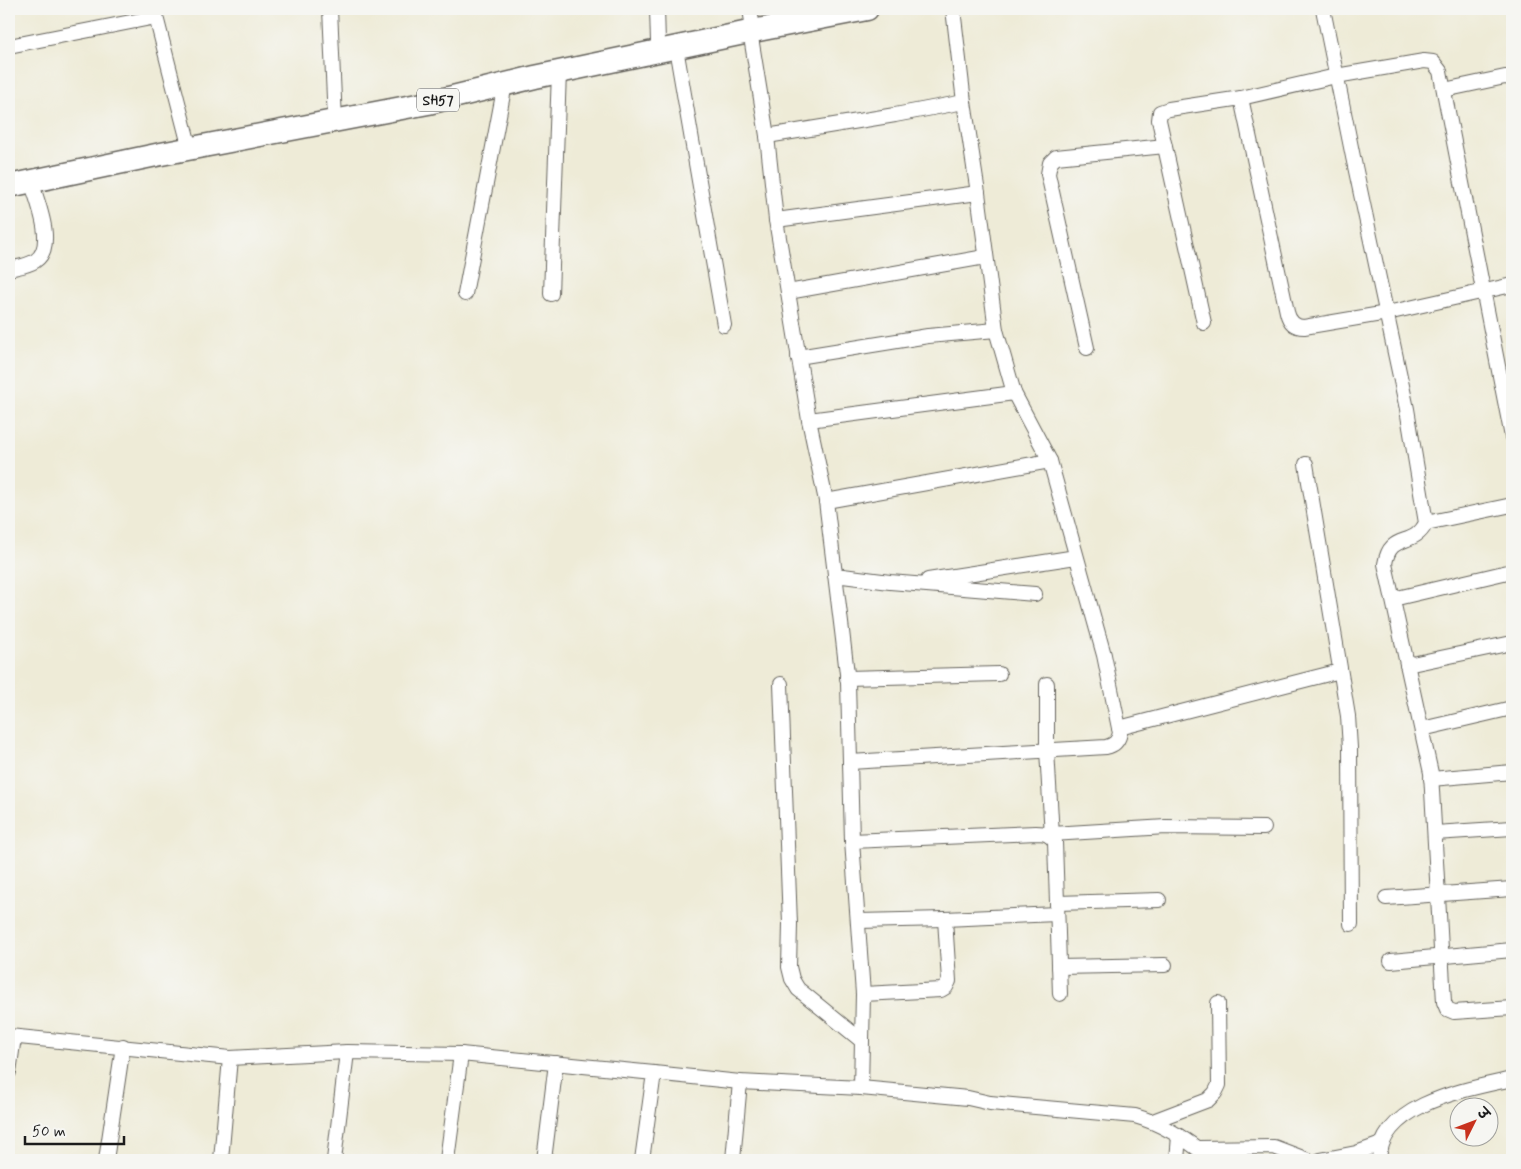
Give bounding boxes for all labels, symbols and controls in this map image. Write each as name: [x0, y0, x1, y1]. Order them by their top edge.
road number: SH57: [417, 88, 459, 112]
north arrow: [1448, 1096, 1498, 1146]
text: उ: [1472, 1103, 1494, 1125]
scale bar: [25, 1114, 124, 1146]
text: 50 m: [32, 1122, 66, 1142]

